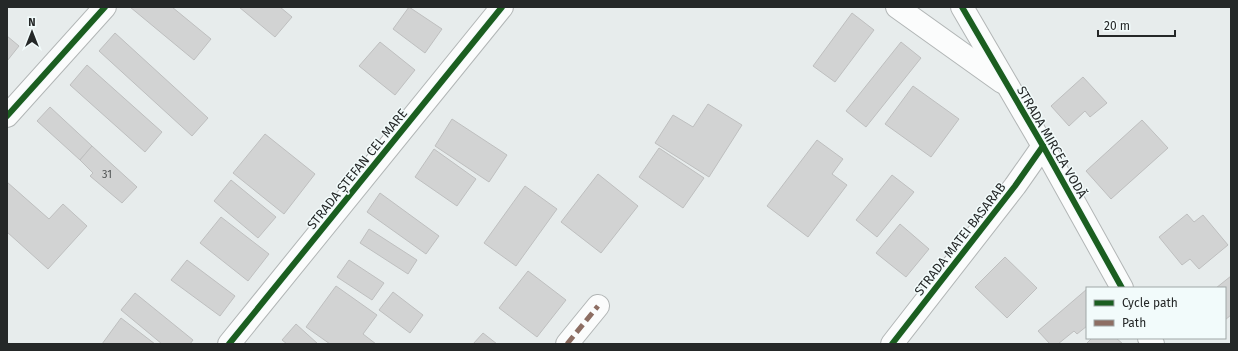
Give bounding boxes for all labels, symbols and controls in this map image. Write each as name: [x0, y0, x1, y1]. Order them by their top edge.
north arrow: [12, 12, 52, 52]
scale bar: [1098, 12, 1175, 38]
text: N: [28, 16, 36, 29]
text: 20 m: [1104, 19, 1130, 33]
street label: STRADA MIRCEA VODĂ: [1014, 83, 1090, 201]
street label: STRADA ȘTEFAN CEL MARE: [304, 106, 411, 233]
house number: 31: [102, 168, 112, 181]
street label: STRADA MATEI BASARAB: [911, 180, 1009, 298]
legend: [1086, 287, 1226, 339]
text: Cycle path: [1122, 296, 1178, 310]
text: Path: [1122, 316, 1146, 330]

